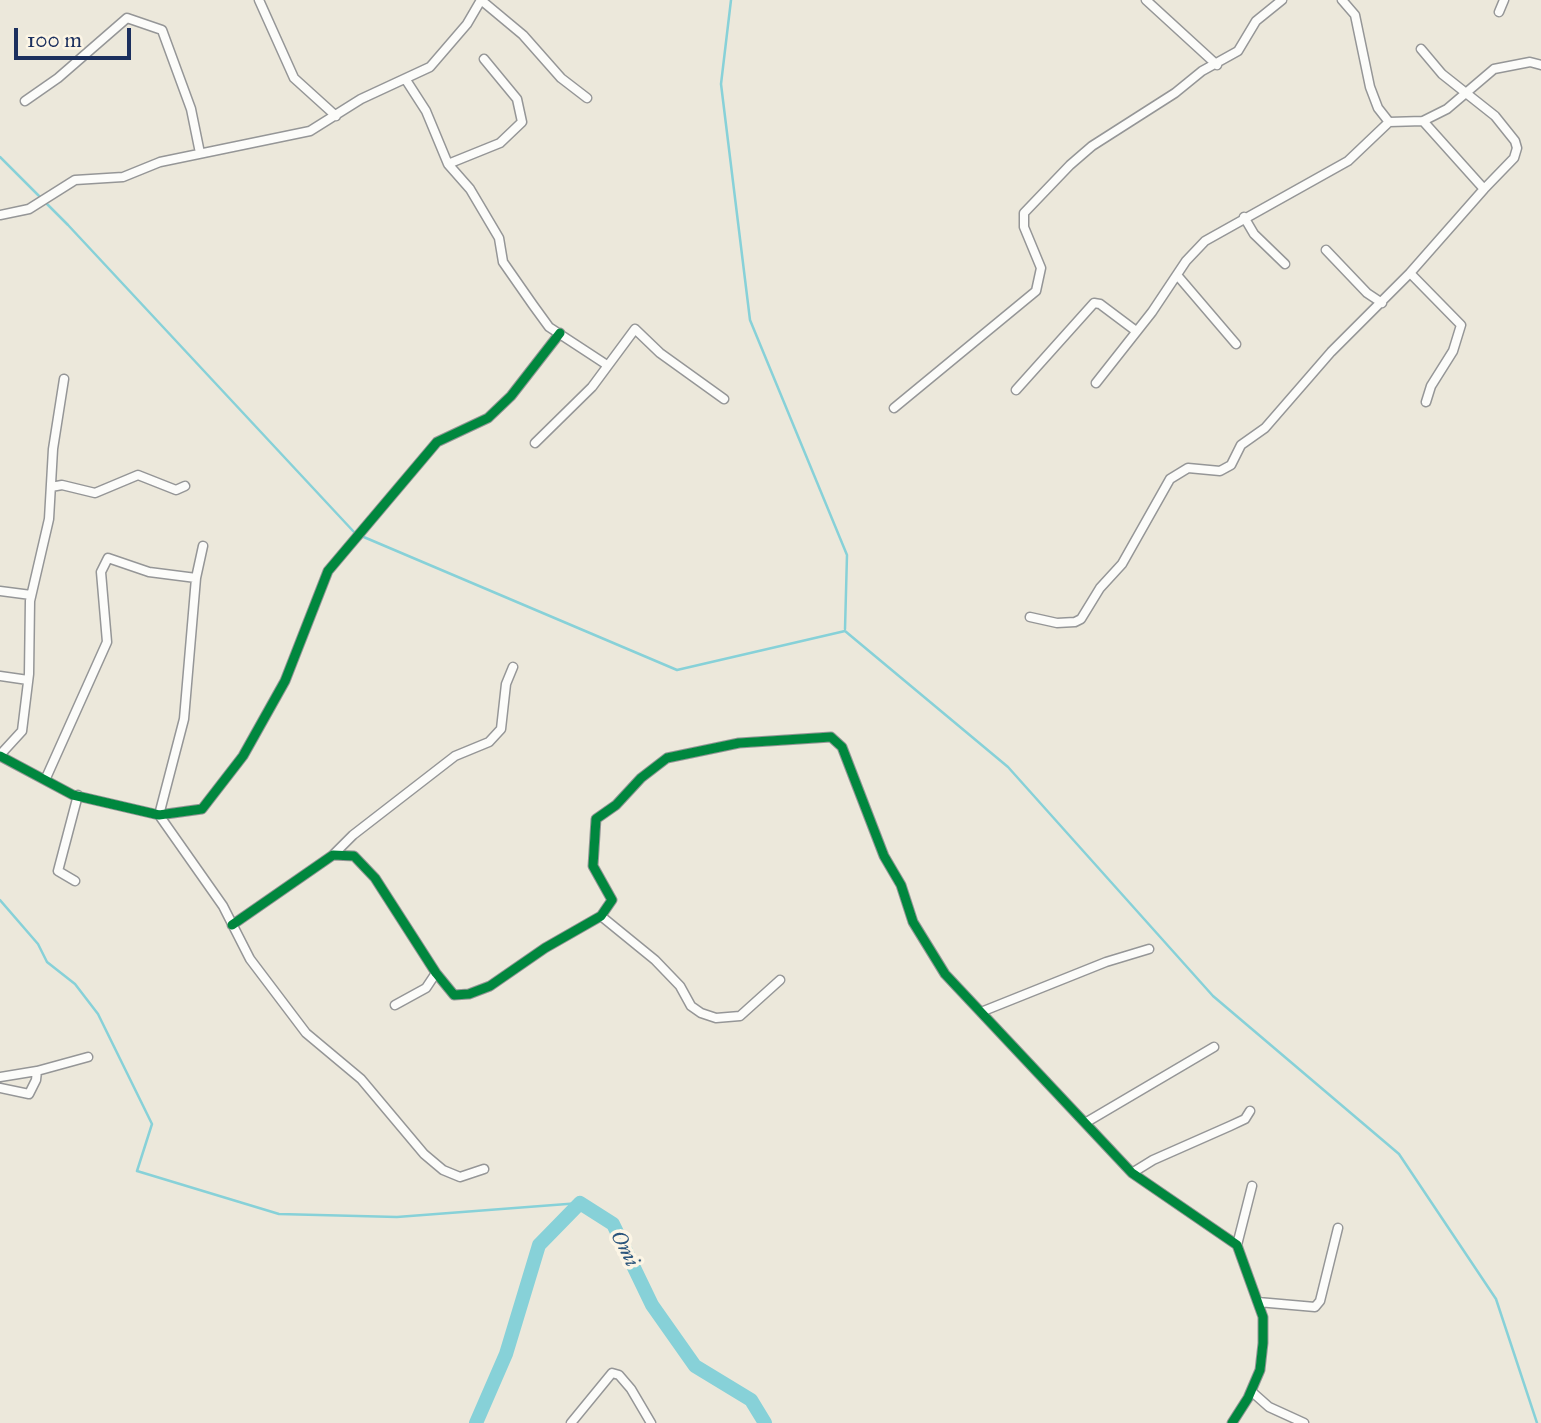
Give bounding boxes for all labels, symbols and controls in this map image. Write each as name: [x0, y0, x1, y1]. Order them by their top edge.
scale bar: [18, 14, 135, 58]
text: 100 m: [27, 27, 82, 53]
water label: Omi: [604, 1227, 644, 1271]

